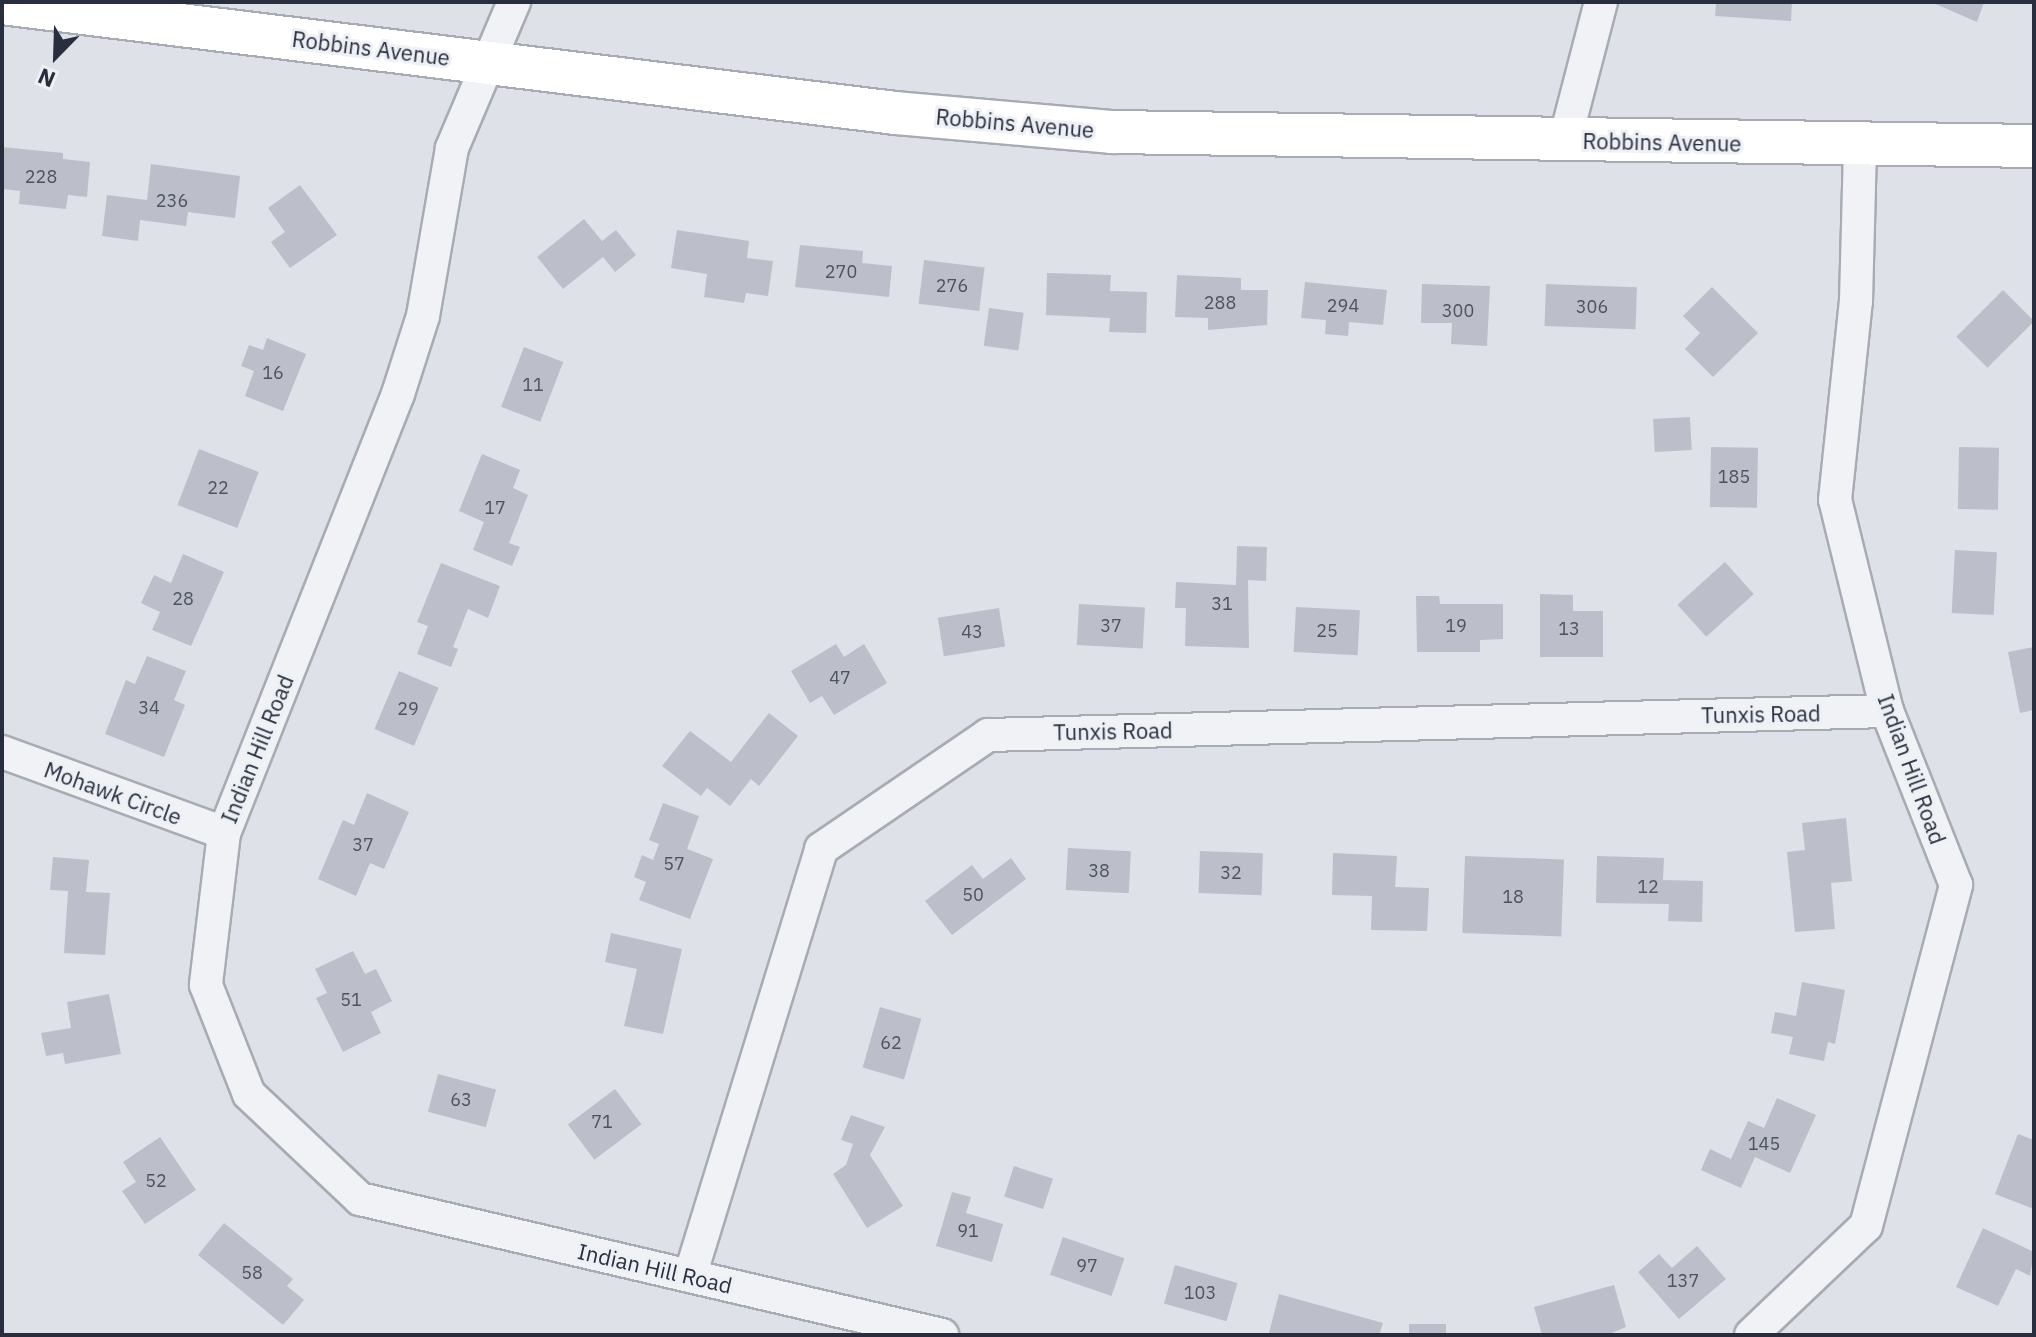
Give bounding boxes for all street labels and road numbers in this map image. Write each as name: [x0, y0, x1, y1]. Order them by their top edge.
street label: Robbins Avenue: [291, 25, 451, 71]
street label: Robbins Avenue: [935, 103, 1095, 143]
street label: Robbins Avenue: [1582, 127, 1742, 157]
street label: Indian Hill Road: [215, 671, 299, 827]
street label: Indian Hill Road: [1873, 690, 1951, 848]
street label: Tunxis Road: [1701, 700, 1821, 728]
street label: Tunxis Road: [1053, 717, 1173, 745]
street label: Mohawk Circle: [41, 756, 185, 830]
street label: Indian Hill Road: [575, 1237, 735, 1299]

